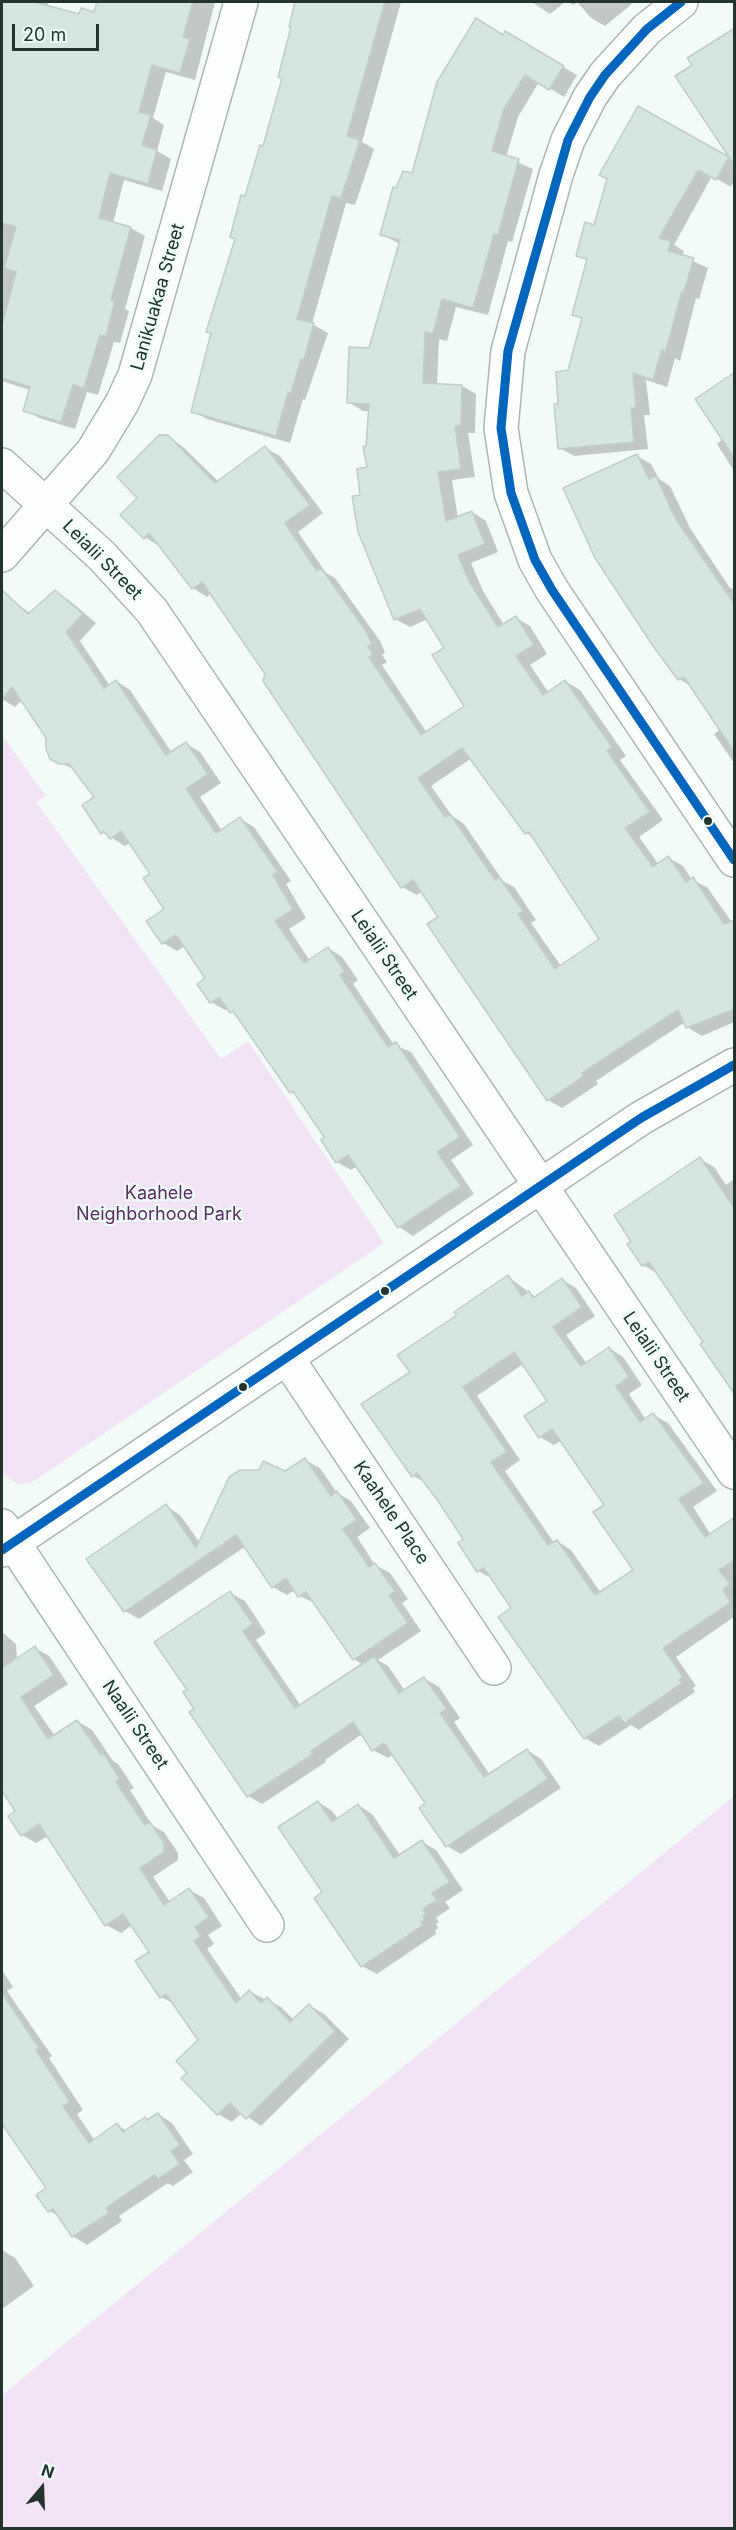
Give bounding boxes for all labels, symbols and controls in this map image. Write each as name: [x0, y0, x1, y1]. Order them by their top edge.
scale bar: [15, 12, 102, 50]
text: 20 m: [23, 24, 66, 45]
street label: Lanikuakaa Street: [127, 221, 189, 373]
street label: Leialii Street: [58, 516, 146, 604]
unlabelled marker: [702, 815, 714, 827]
street label: Leialii Street: [346, 906, 422, 1004]
park label: Kaahele Neighborhood Park: [76, 1183, 242, 1226]
unlabelled marker: [379, 1285, 391, 1297]
street label: Leialii Street: [618, 1308, 694, 1406]
unlabelled marker: [237, 1381, 249, 1393]
street label: Kaahele Place: [348, 1457, 434, 1569]
street label: Naalii Street: [97, 1676, 173, 1774]
north arrow: [12, 2458, 72, 2518]
text: N: [39, 2460, 57, 2482]

